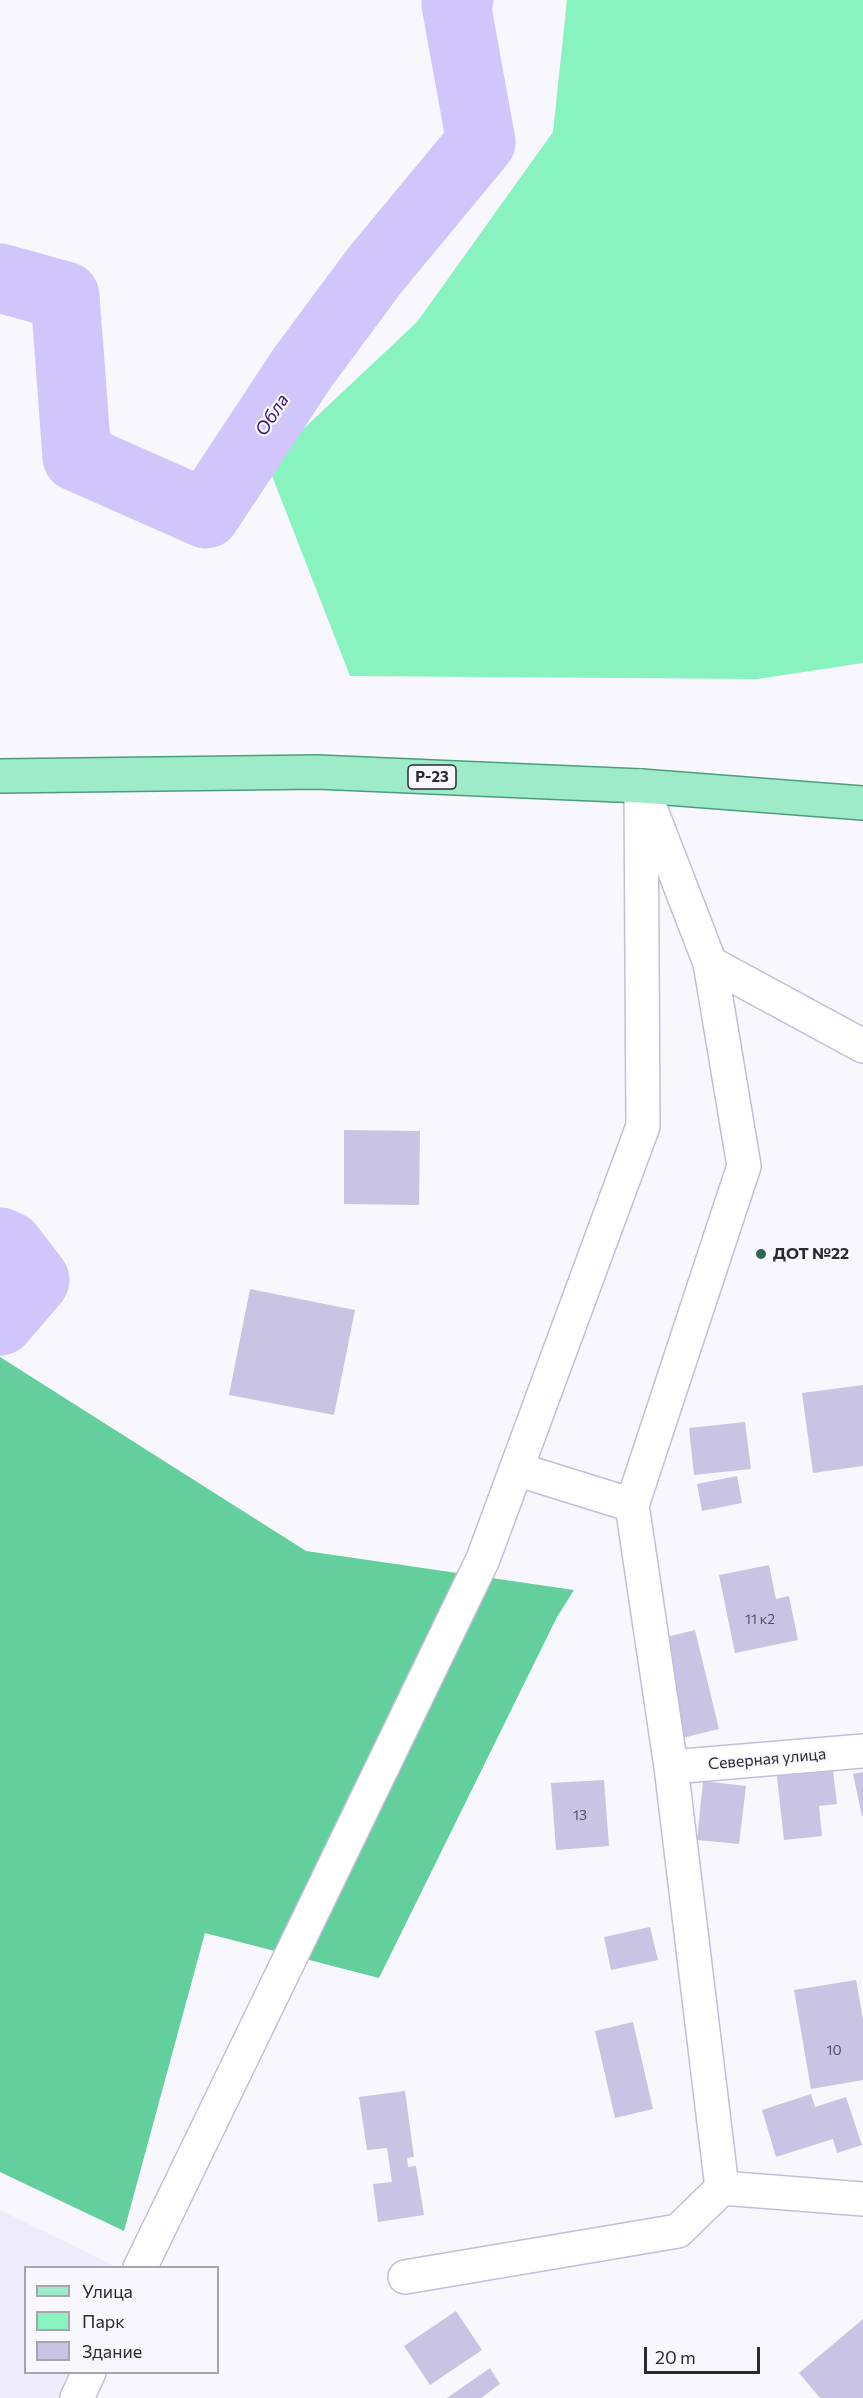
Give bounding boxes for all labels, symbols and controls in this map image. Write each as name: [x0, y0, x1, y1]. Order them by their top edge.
water label: Обла: [251, 390, 293, 440]
road number: Р-23: [408, 765, 456, 789]
place label: ДОТ №22: [773, 1244, 849, 1264]
marker: ДОТ №22: [754, 1247, 768, 1261]
house number: 11 к2: [745, 1611, 775, 1627]
street label: Северная улица: [707, 1744, 827, 1774]
house number: 13: [573, 1807, 587, 1823]
house number: 10: [826, 2042, 842, 2058]
legend: [24, 2266, 219, 2374]
text: Улица: [82, 2280, 133, 2302]
text: Парк: [82, 2310, 125, 2332]
scale bar: [647, 2335, 762, 2373]
text: Здание: [82, 2340, 142, 2362]
text: 20 m: [655, 2346, 696, 2368]

